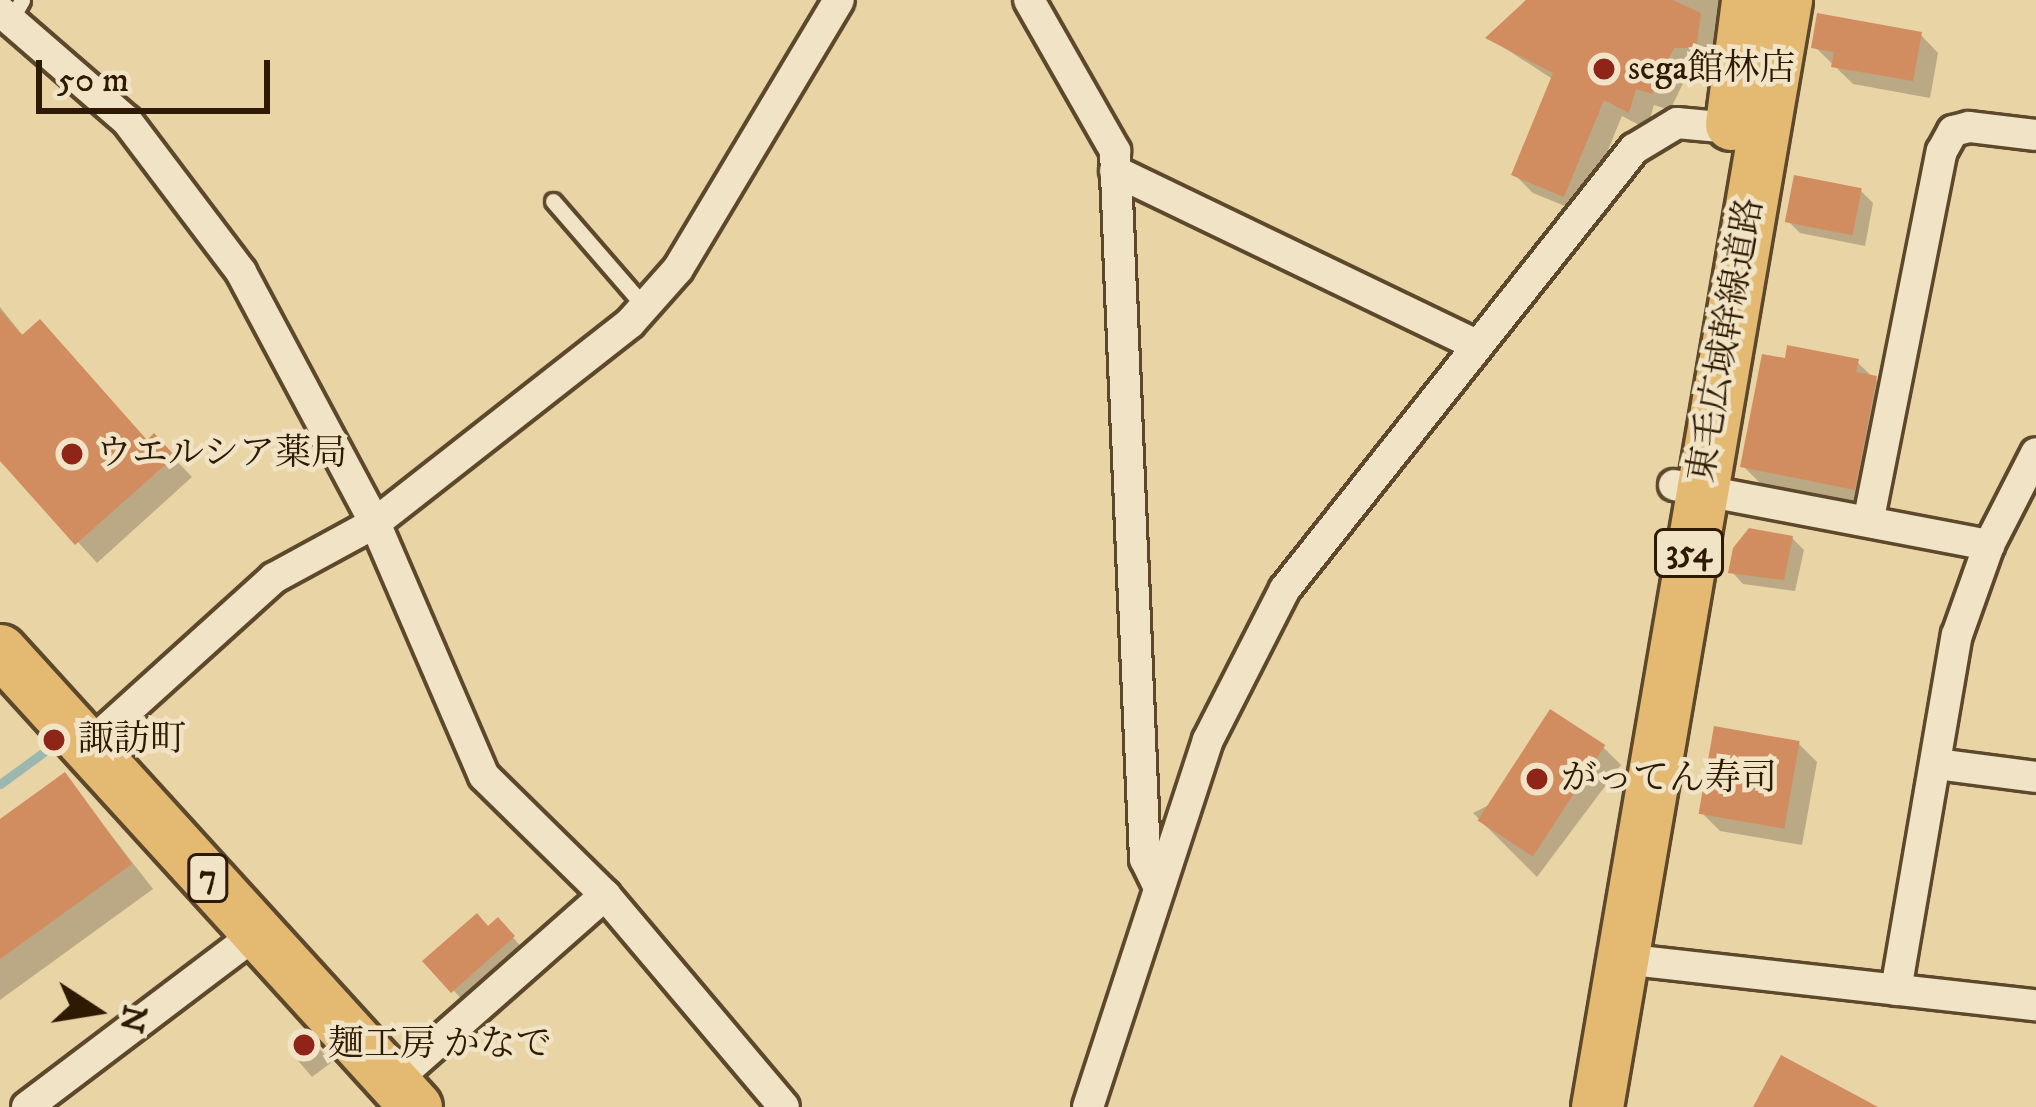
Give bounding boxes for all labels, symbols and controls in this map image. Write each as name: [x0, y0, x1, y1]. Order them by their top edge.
scale bar: [42, 36, 276, 110]
place label: sega館林店: [1628, 47, 1796, 91]
marker: sega館林店: [1591, 56, 1617, 82]
text: 50 m: [57, 58, 129, 103]
street label: 東毛広域幹線道路: [1680, 194, 1772, 486]
place label: ウエルシア薬局: [96, 432, 348, 476]
marker: ウエルシア薬局: [59, 441, 85, 467]
road number: 354: [1653, 526, 1725, 580]
place label: 諏訪町: [78, 718, 186, 762]
marker: 諏訪町: [41, 727, 67, 753]
place label: がってん寿司: [1561, 757, 1777, 801]
marker: がってん寿司: [1524, 766, 1550, 792]
road number: 7: [187, 851, 229, 905]
north arrow: [36, 951, 156, 1071]
text: N: [109, 1001, 155, 1036]
place label: 麺工房 かなで: [328, 1023, 552, 1067]
marker: 麺工房 かなで: [291, 1032, 317, 1058]

